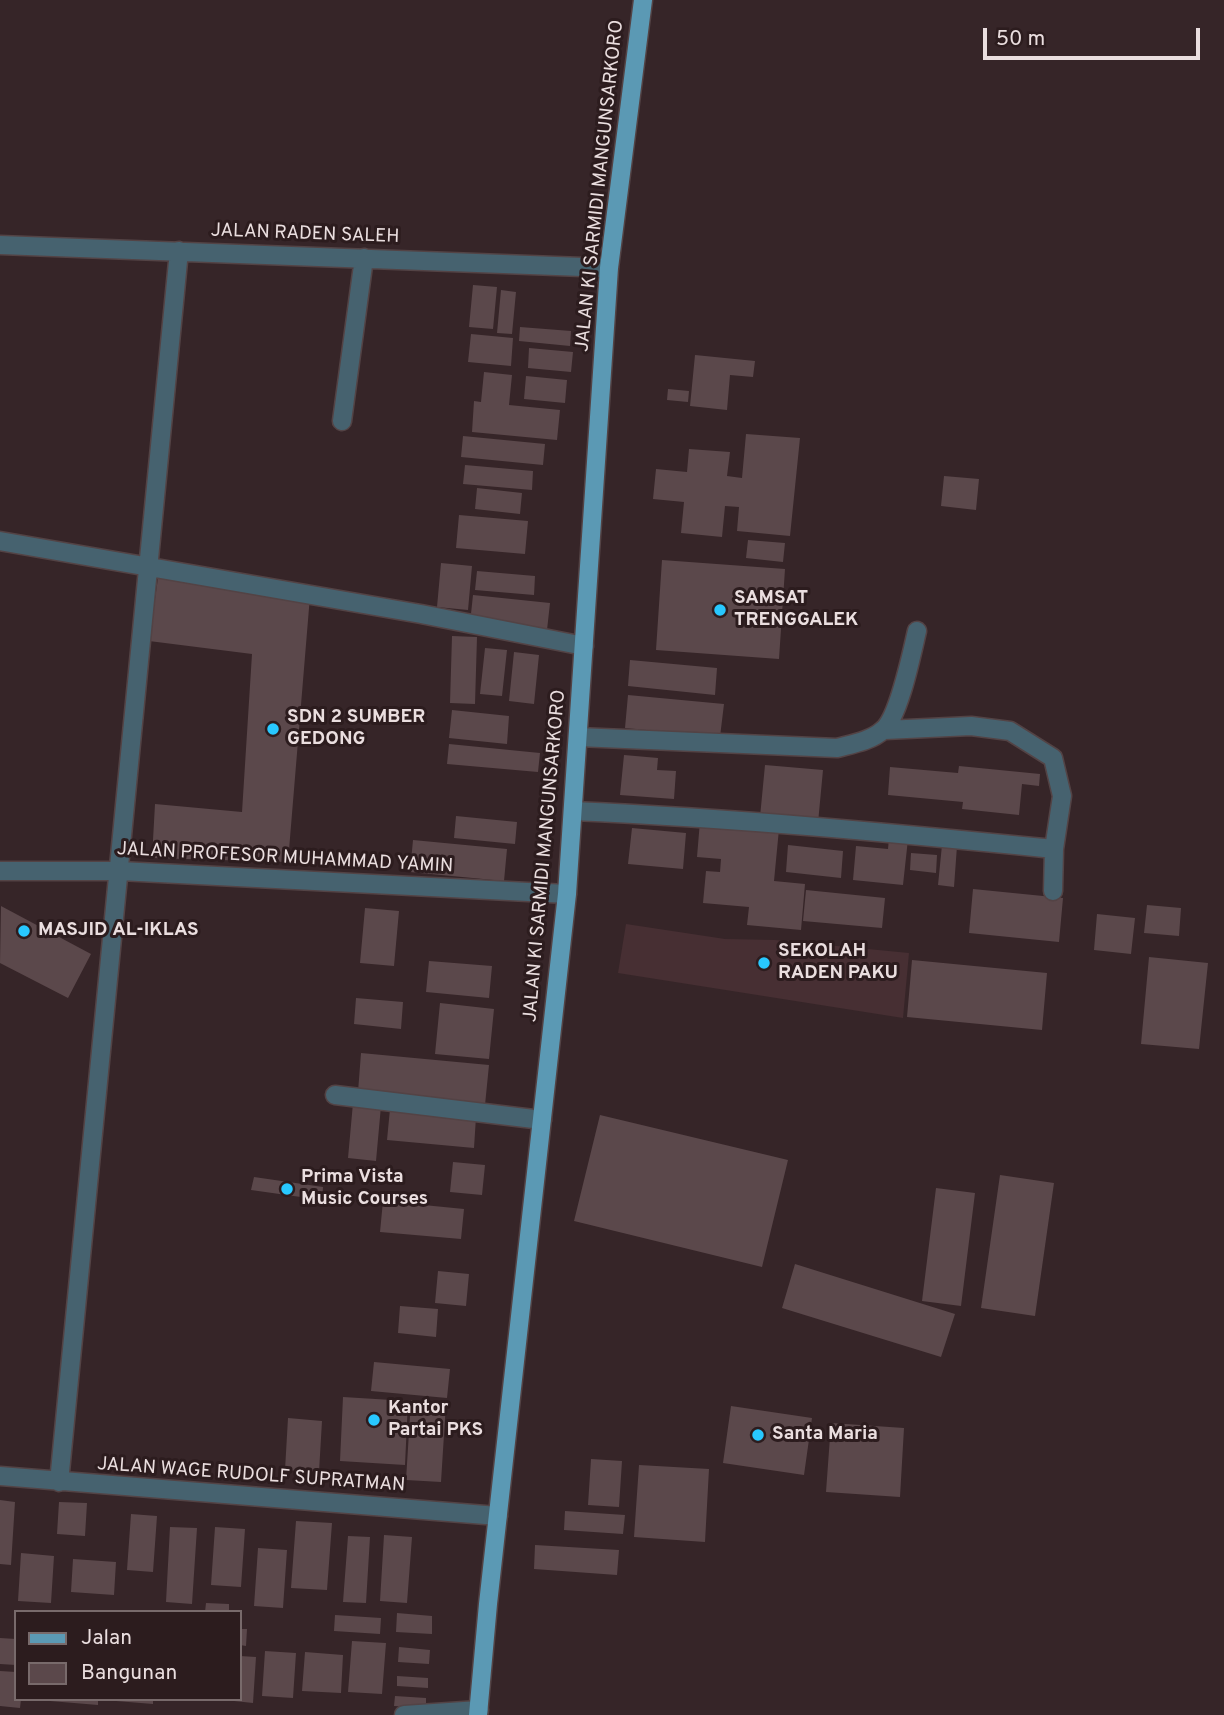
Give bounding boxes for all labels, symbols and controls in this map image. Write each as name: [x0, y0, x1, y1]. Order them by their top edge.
scale bar: [986, 14, 1203, 58]
street label: JALAN KI SARMIDI MANGUNSARKORO: [572, 19, 630, 353]
text: 50 m: [996, 26, 1045, 53]
street label: JALAN RADEN SALEH: [210, 220, 400, 250]
place label: SAMSAT TRENGGALEK: [734, 588, 859, 632]
marker: SAMSAT TRENGGALEK: [712, 602, 728, 618]
street label: JALAN KI SARMIDI MANGUNSARKORO: [520, 689, 572, 1023]
place label: SDN 2 SUMBER GEDONG: [287, 707, 425, 751]
marker: SDN 2 SUMBER GEDONG: [265, 721, 281, 737]
street label: JALAN PROFESOR MUHAMMAD YAMIN: [116, 839, 454, 879]
place label: MASJID AL-IKLAS: [38, 920, 199, 942]
marker: MASJID AL-IKLAS: [16, 923, 32, 939]
place label: SEKOLAH RADEN PAKU: [778, 941, 898, 985]
marker: SEKOLAH RADEN PAKU: [756, 955, 772, 971]
place label: Prima Vista Music Courses: [301, 1167, 428, 1211]
marker: Prima Vista Music Courses: [279, 1181, 295, 1197]
place label: Kantor Partai PKS: [388, 1398, 483, 1442]
marker: Kantor Partai PKS: [366, 1412, 382, 1428]
place label: Santa Maria: [772, 1424, 878, 1446]
marker: Santa Maria: [750, 1427, 766, 1443]
street label: JALAN WAGE RUDOLF SUPRATMAN: [96, 1454, 406, 1498]
legend: [14, 1610, 242, 1701]
text: Jalan: [81, 1625, 132, 1652]
text: Bangunan: [81, 1660, 177, 1687]

